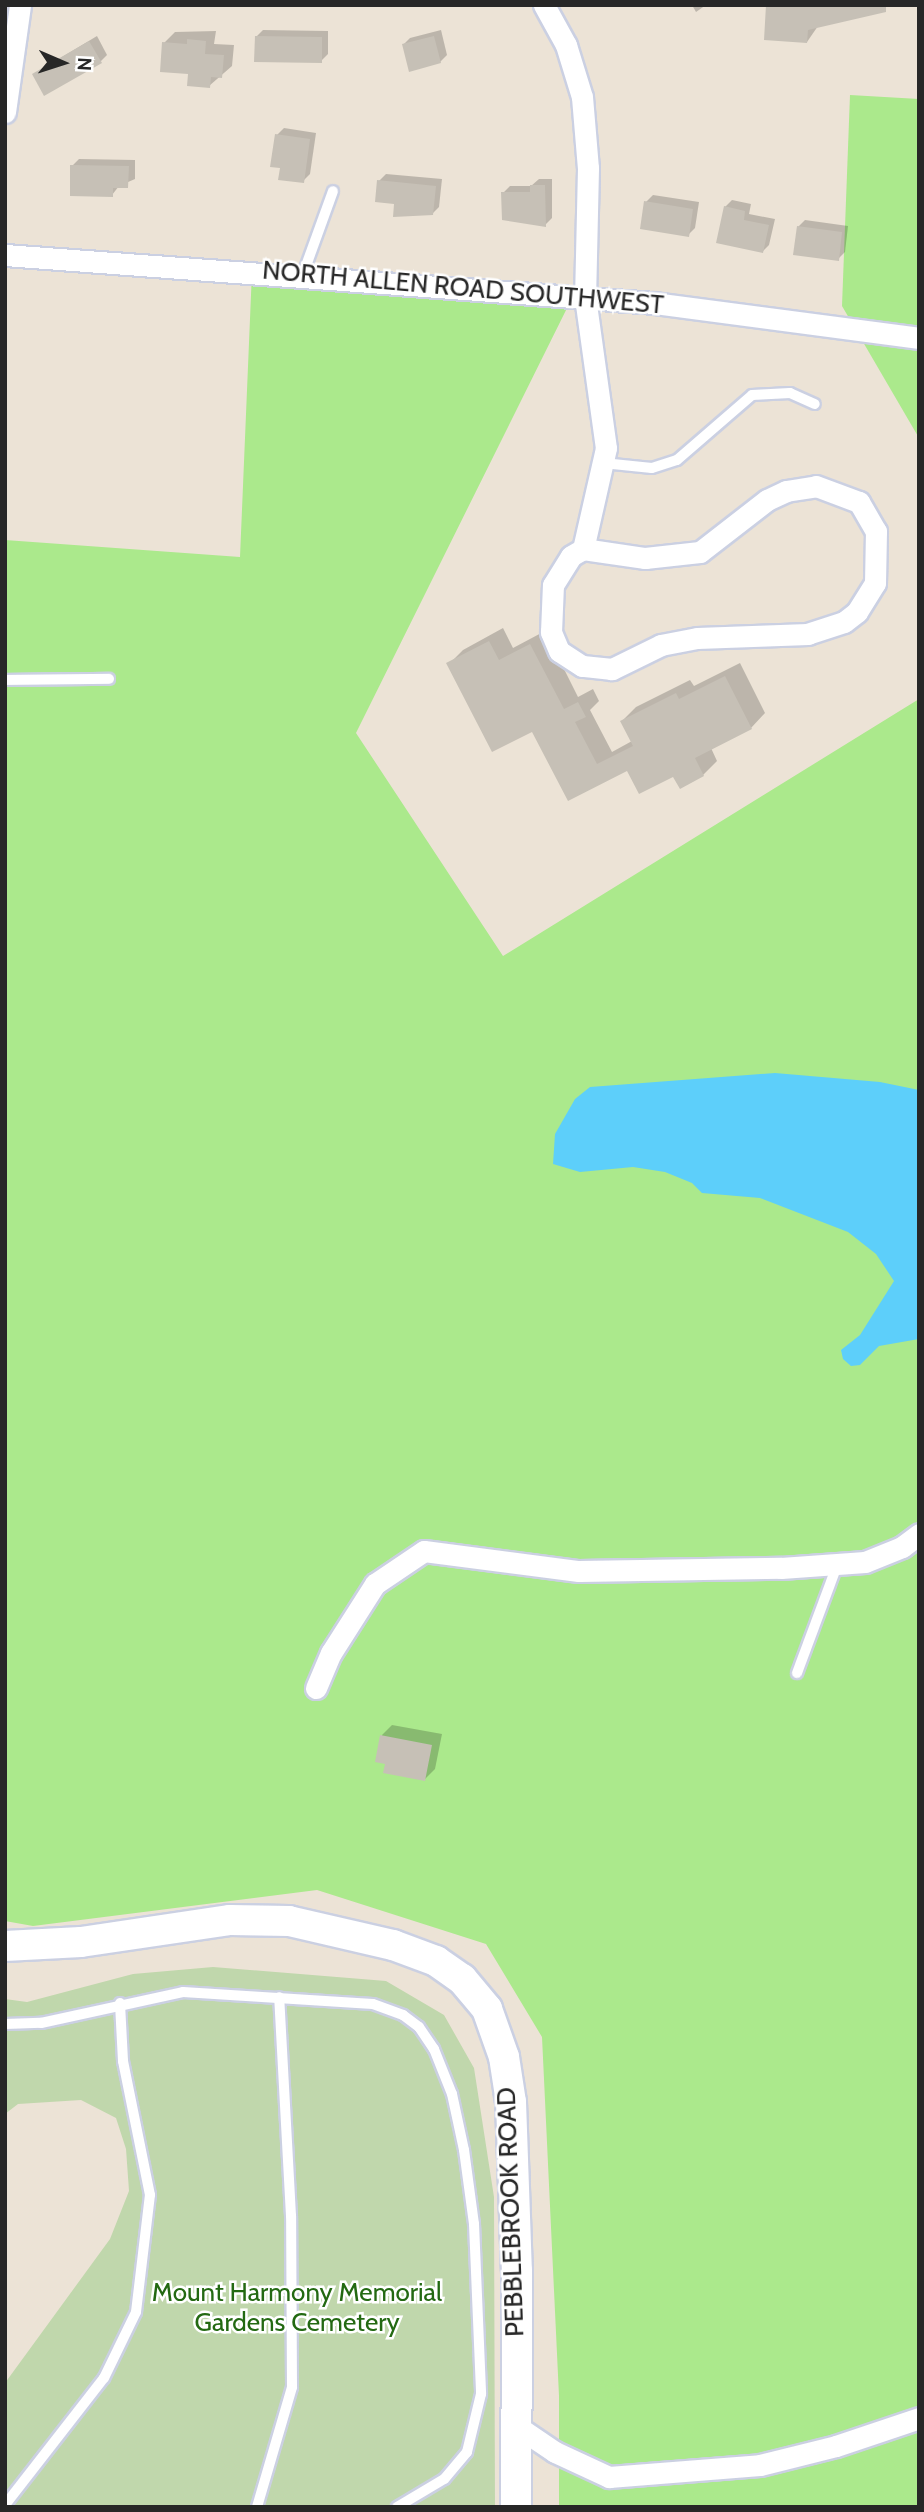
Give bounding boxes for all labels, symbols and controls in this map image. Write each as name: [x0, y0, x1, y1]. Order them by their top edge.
north arrow: [28, 28, 98, 98]
text: N: [73, 57, 96, 71]
street label: NORTH ALLEN ROAD SOUTHWEST: [261, 255, 665, 321]
street label: PEBBLEBROOK ROAD: [491, 2087, 531, 2337]
park label: Mount Harmony Memorial Gardens Cemetery: [152, 2277, 442, 2338]

